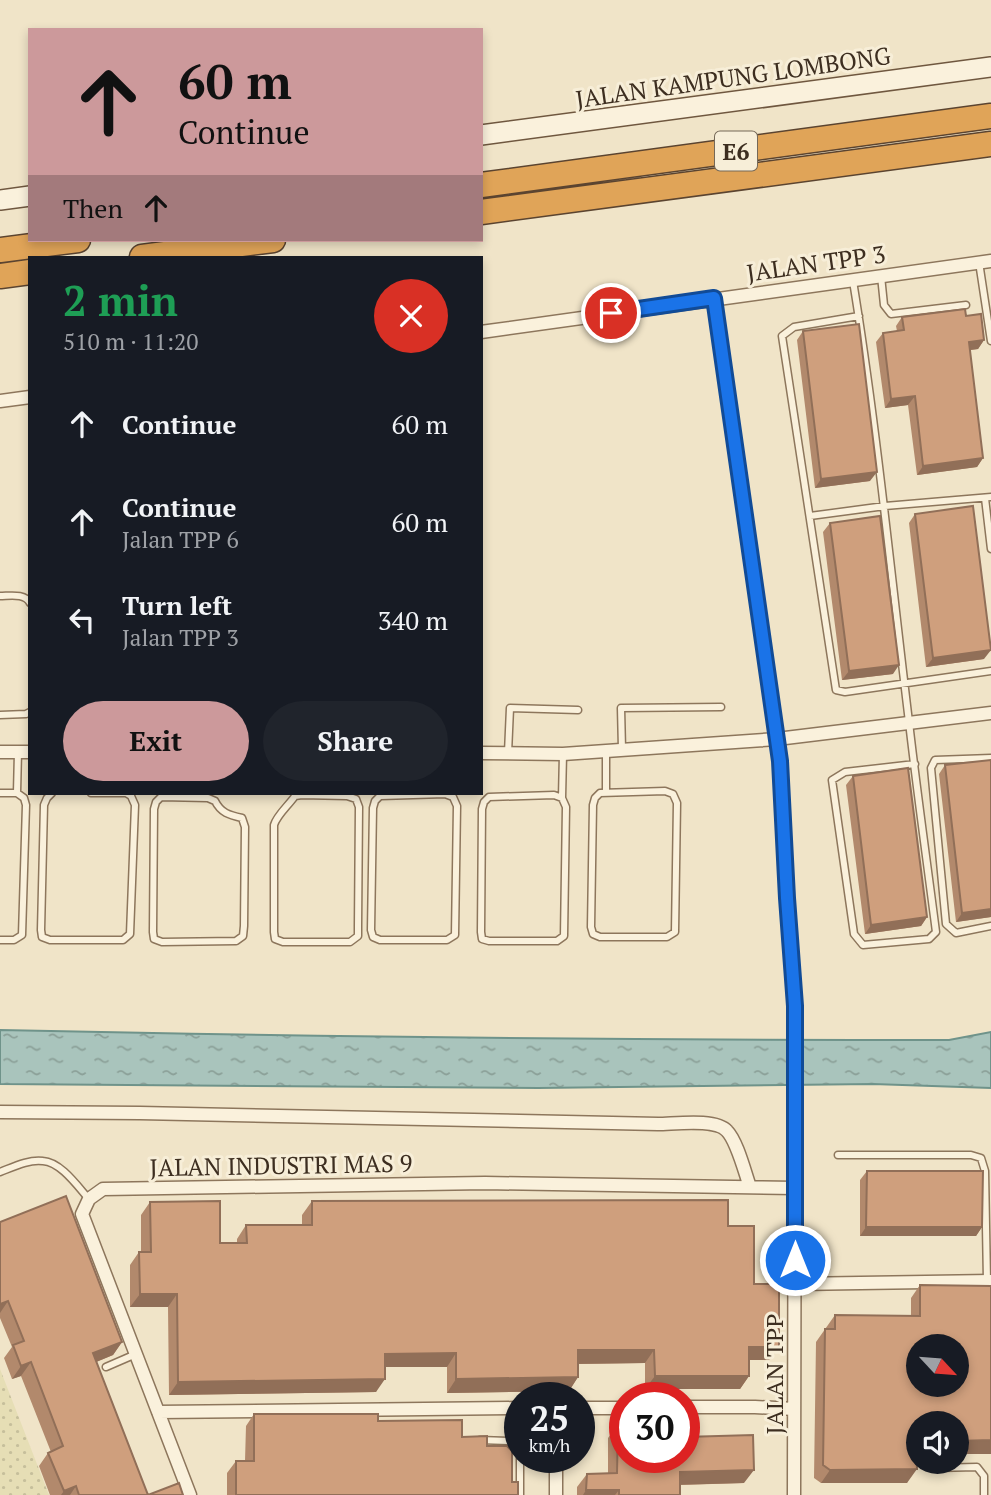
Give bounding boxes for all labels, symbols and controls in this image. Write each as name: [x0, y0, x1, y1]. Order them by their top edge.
street label: JALAN KAMPUNG LOMBONG: [573, 39, 893, 115]
text: 60 m: [178, 48, 292, 113]
icon: ahead: [63, 56, 154, 147]
text: Continue: [178, 111, 310, 153]
road number: E6: [715, 132, 757, 170]
icon: ahead: [137, 189, 175, 227]
text: Then: [63, 191, 123, 225]
street label: JALAN TPP 3: [745, 237, 887, 289]
text: 2 min: [63, 272, 178, 328]
button: close: [374, 279, 448, 353]
pin: [581, 283, 641, 343]
icon: arrive: [592, 294, 630, 332]
text: 510 m · 11:20: [63, 326, 198, 357]
icon: ahead: [63, 405, 101, 443]
text: Continue: [122, 407, 236, 441]
text: 60 m: [392, 407, 448, 441]
text: Continue: [122, 490, 236, 524]
icon: ahead: [63, 503, 101, 541]
text: 60 m: [392, 505, 448, 539]
text: Jalan TPP 6: [122, 524, 239, 555]
text: Turn left: [122, 588, 232, 622]
icon: left: [63, 601, 101, 639]
text: 340 m: [378, 603, 448, 637]
text: Jalan TPP 3: [122, 622, 239, 653]
button: Exit: [63, 701, 249, 781]
button: Share: [263, 701, 448, 781]
street label: JALAN INDUSTRI MAS 9: [149, 1147, 413, 1183]
position arrow: [758, 1223, 832, 1297]
street label: JALAN TPP: [758, 1313, 790, 1435]
north arrow: [906, 1334, 970, 1396]
map controls: [906, 1334, 969, 1474]
speed limit sign: 30: [609, 1382, 700, 1473]
text: 25: [530, 1395, 569, 1441]
button: sound: [906, 1411, 969, 1474]
text: km/h: [529, 1433, 570, 1457]

